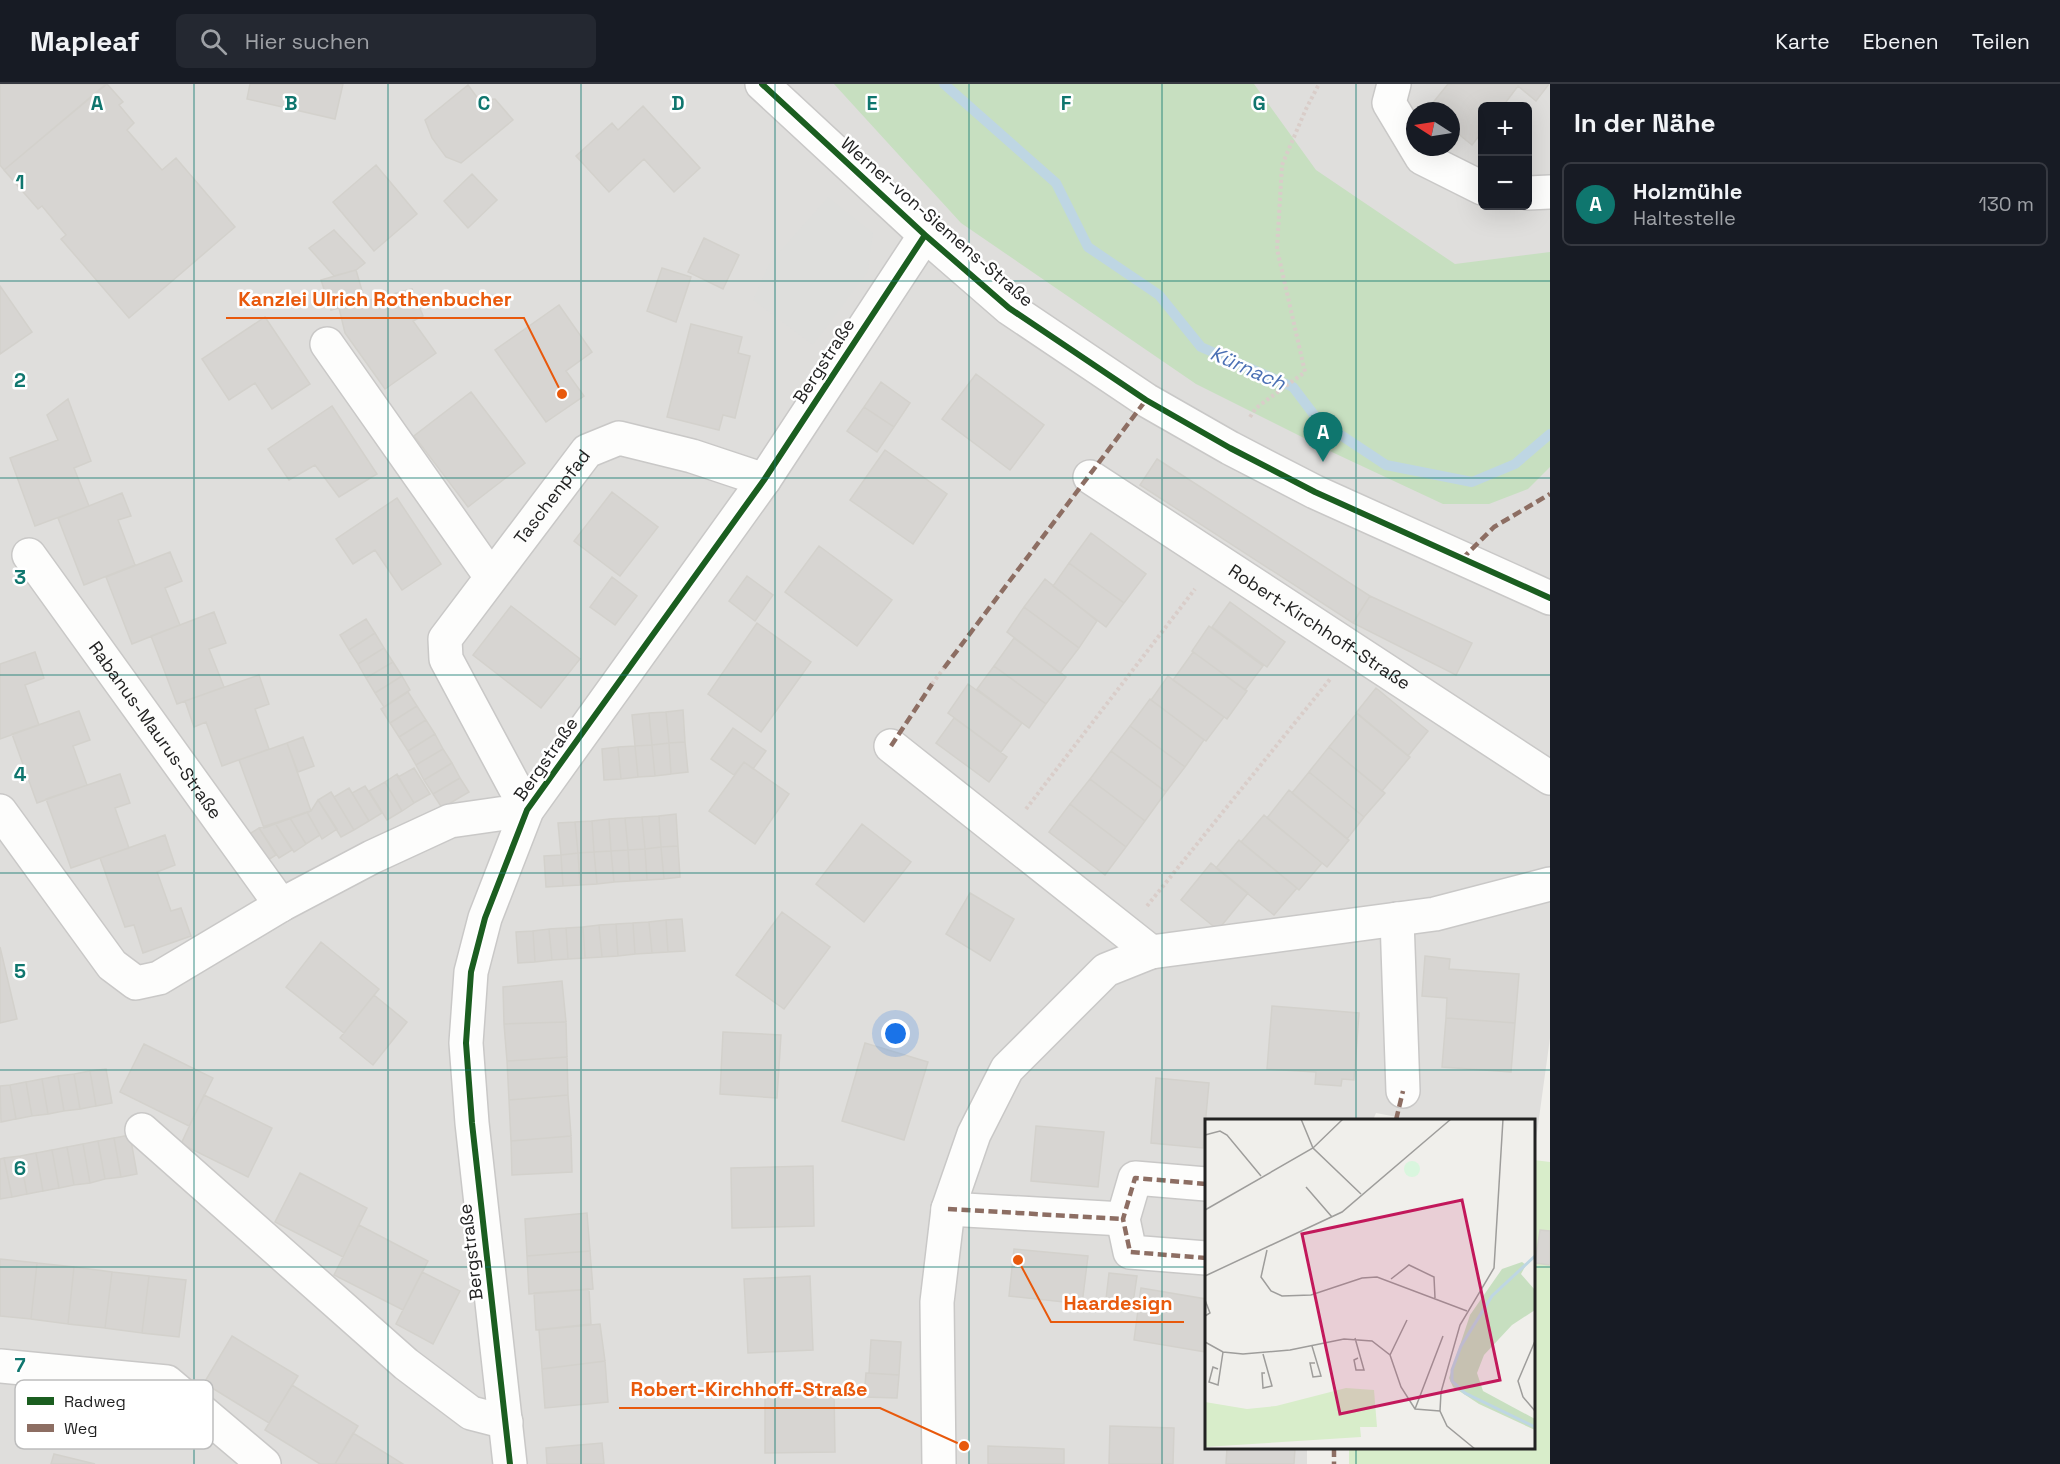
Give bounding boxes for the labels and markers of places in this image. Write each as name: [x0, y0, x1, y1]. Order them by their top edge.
callout: Kanzlei Ulrich Rothenbucher: [226, 280, 524, 318]
pin: A: [1304, 412, 1342, 462]
callout: Haardesign: [1051, 1284, 1184, 1322]
callout: Robert-Kirchhoff-Straße: [619, 1370, 880, 1408]

